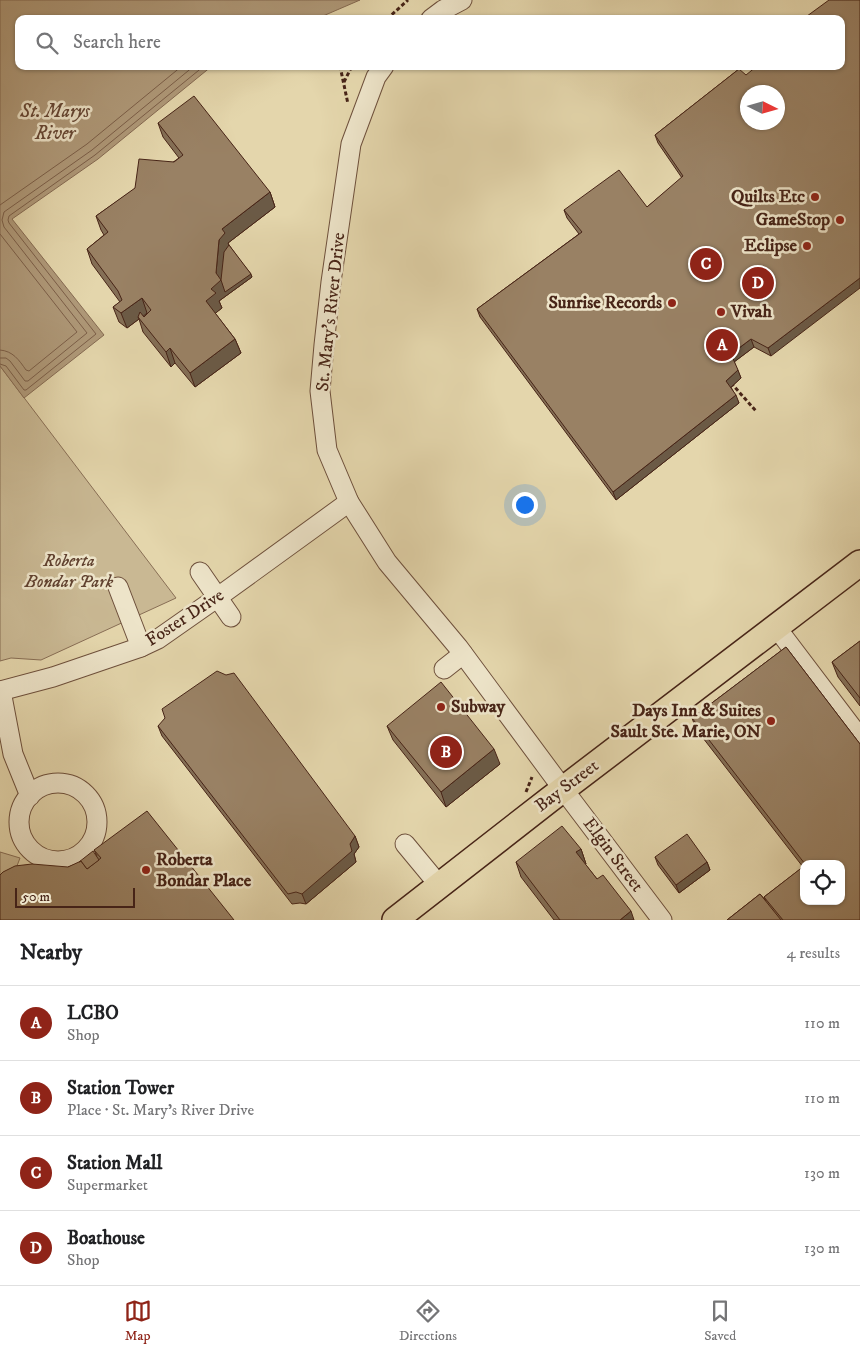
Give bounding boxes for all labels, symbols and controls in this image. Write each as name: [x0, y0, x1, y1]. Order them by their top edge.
search box: [15, 15, 845, 70]
icon: search: [33, 29, 61, 57]
text: Search here: [73, 31, 161, 54]
north arrow: [740, 85, 785, 130]
water label: St. Marys River: [19, 100, 91, 145]
place label: Quilts Etc: [731, 186, 805, 208]
marker: Quilts Etc: [809, 191, 821, 203]
place label: GameStop: [756, 209, 830, 231]
marker: GameStop: [834, 214, 846, 226]
street label: St. Mary's River Drive: [312, 231, 350, 393]
place label: Eclipse: [744, 235, 798, 257]
marker: Eclipse: [801, 240, 813, 252]
pin: C: [690, 245, 722, 283]
pin: D: [742, 264, 774, 302]
place label: Sunrise Records: [548, 292, 662, 314]
marker: Sunrise Records: [666, 297, 678, 309]
place label: Vivah: [730, 301, 772, 323]
marker: Vivah: [715, 306, 727, 318]
pin: A: [706, 326, 738, 364]
your location: [512, 492, 538, 518]
park label: Roberta Bondar Park: [24, 550, 114, 593]
street label: Foster Drive: [142, 585, 228, 651]
place label: Subway: [451, 696, 506, 718]
place label: Days Inn & Suites Sault Ste. Marie, ON: [611, 700, 761, 743]
marker: Subway: [435, 701, 447, 713]
marker: Days Inn & Suites Sault Ste. Marie, ON: [765, 715, 777, 727]
pin: B: [430, 733, 462, 771]
street label: Bay Street: [531, 755, 603, 817]
street label: Elgin Street: [578, 813, 648, 897]
place label: Roberta Bondar Place: [156, 849, 252, 892]
map controls: [800, 860, 845, 905]
button: locate: [800, 860, 845, 905]
marker: Roberta Bondar Place: [140, 864, 152, 876]
scale bar: [15, 885, 135, 908]
text: 50 m: [22, 888, 50, 906]
text: Nearby: [20, 940, 82, 966]
text: 4 results: [787, 943, 840, 963]
text: LCBO: [67, 1002, 119, 1025]
text: A: [31, 1013, 41, 1033]
text: 110 m: [804, 1013, 840, 1033]
text: Shop: [67, 1025, 100, 1045]
text: Station Tower: [67, 1077, 174, 1100]
text: B: [31, 1088, 41, 1108]
text: 110 m: [804, 1088, 840, 1108]
text: Place · St. Mary's River Drive: [67, 1100, 254, 1120]
text: Station Mall: [67, 1152, 162, 1175]
text: C: [31, 1163, 41, 1183]
text: 130 m: [804, 1163, 840, 1183]
text: Supermarket: [67, 1175, 148, 1195]
text: Boathouse: [67, 1227, 145, 1250]
text: D: [30, 1238, 42, 1258]
text: 130 m: [804, 1238, 840, 1258]
text: Shop: [67, 1250, 100, 1270]
tab: Map: [124, 1297, 152, 1345]
tab: Directions: [399, 1297, 457, 1345]
tab: Saved: [704, 1297, 736, 1345]

